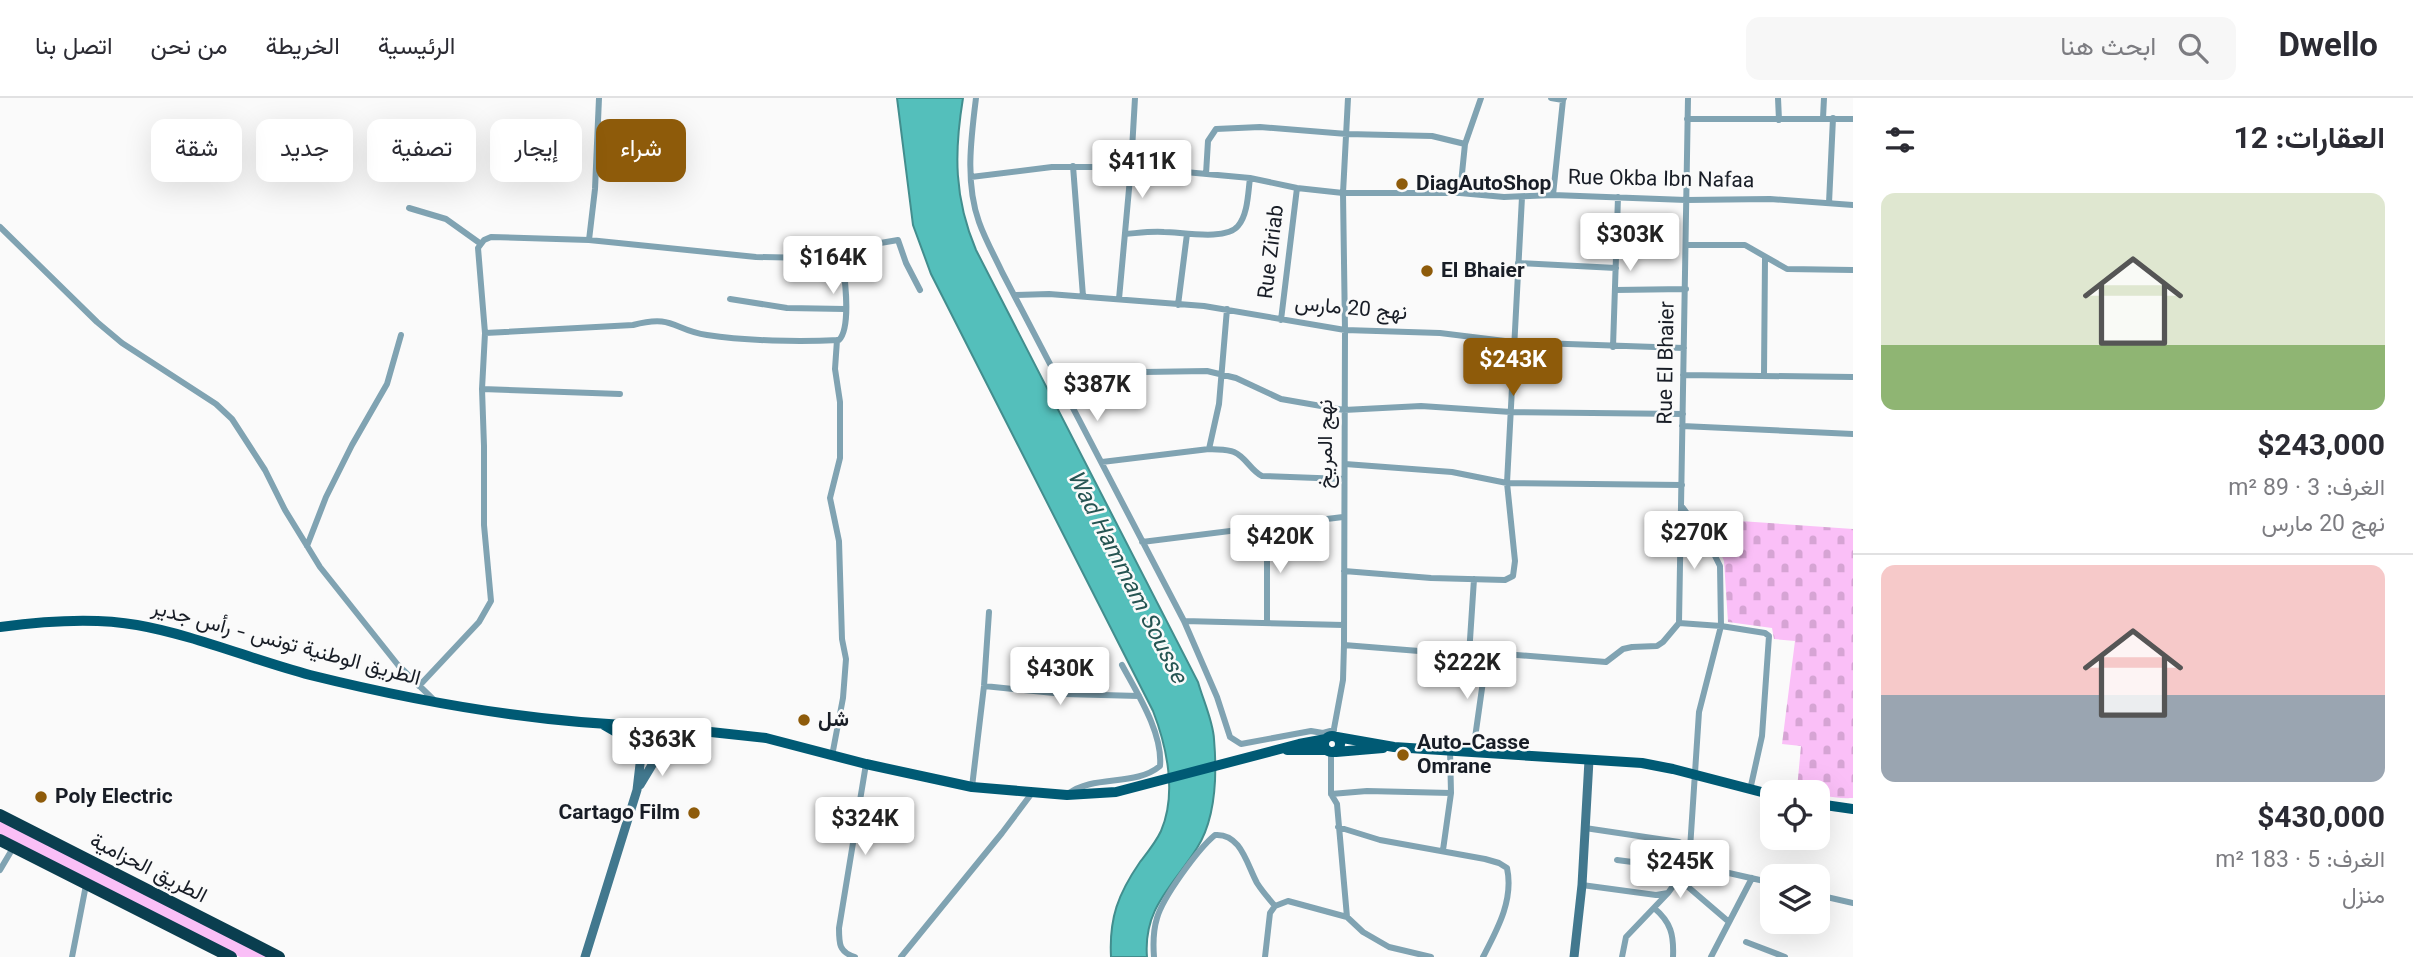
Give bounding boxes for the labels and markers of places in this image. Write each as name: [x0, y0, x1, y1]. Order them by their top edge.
pin: $411K: [1093, 140, 1191, 200]
place label: DiagAutoShop: [1416, 168, 1551, 201]
marker: DiagAutoShop: [1394, 176, 1410, 192]
pin: $303K: [1581, 214, 1679, 273]
pin: $164K: [784, 236, 882, 296]
place label: El Bhaier: [1441, 255, 1525, 288]
marker: El Bhaier: [1419, 263, 1435, 279]
pin: $243K: [1464, 338, 1562, 398]
pin: $387K: [1048, 364, 1146, 423]
pin: $270K: [1645, 512, 1743, 571]
pin: $420K: [1231, 516, 1329, 575]
pin: $222K: [1418, 642, 1516, 701]
pin: $430K: [1011, 648, 1109, 707]
place label: شل: [818, 704, 849, 737]
marker: شل: [796, 712, 812, 728]
pin: $363K: [613, 718, 711, 778]
place label: Auto-Casse Omrane: [1417, 727, 1529, 784]
marker: Auto-Casse Omrane: [1395, 747, 1411, 763]
place label: Poly Electric: [55, 781, 173, 814]
marker: Poly Electric: [33, 789, 49, 805]
place label: Cartago Film: [559, 797, 680, 830]
pin: $324K: [816, 798, 914, 857]
marker: Cartago Film: [686, 805, 702, 821]
pin: $245K: [1631, 840, 1729, 900]

